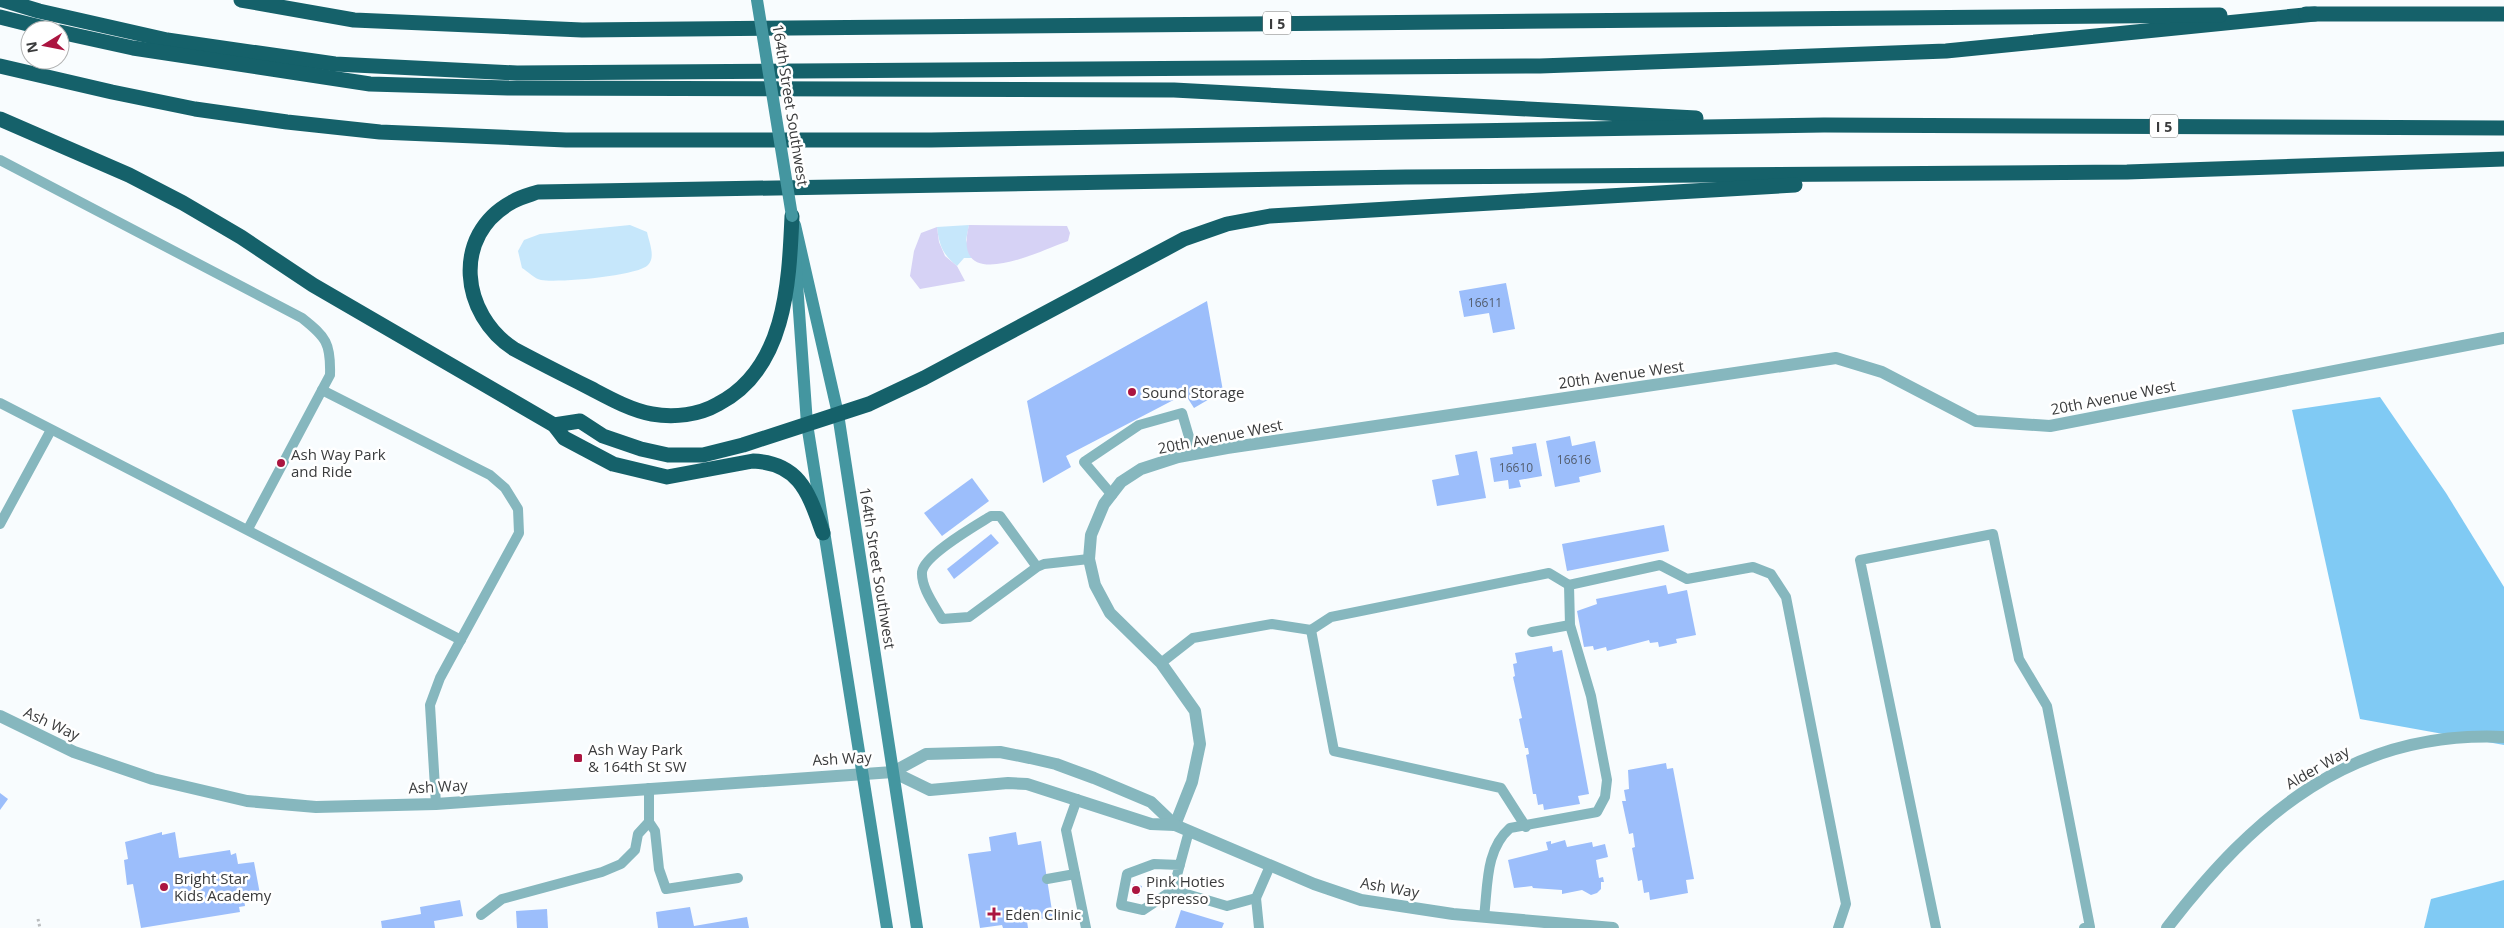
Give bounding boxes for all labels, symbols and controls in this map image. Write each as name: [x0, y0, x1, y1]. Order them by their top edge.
road number: I 5: [1263, 12, 1291, 34]
north arrow: [20, 20, 70, 70]
street label: 164th Street Southwest: [768, 23, 814, 187]
text: N: [21, 40, 42, 55]
road number: I 5: [2150, 114, 2178, 138]
house number: 16611: [1468, 294, 1502, 311]
street label: 20th Avenue West: [1557, 355, 1685, 393]
street label: 20th Avenue West: [2049, 375, 2177, 419]
place label: Sound Storage: [1142, 382, 1244, 402]
marker: Sound Storage: [1126, 386, 1138, 398]
street label: 20th Avenue West: [1156, 414, 1284, 458]
place label: Ash Way Park and Ride: [291, 444, 386, 481]
house number: 16616: [1557, 451, 1591, 468]
marker: Ash Way Park and Ride: [275, 457, 287, 469]
house number: 16610: [1499, 459, 1533, 476]
street label: 164th Street Southwest: [855, 486, 901, 650]
street label: Ash Way: [21, 701, 84, 745]
place label: Ash Way Park & 164th St SW: [588, 739, 687, 776]
street label: Alder Way: [2281, 740, 2353, 793]
street label: Ash Way: [812, 746, 873, 770]
marker: Ash Way Park & 164th St SW: [572, 752, 584, 764]
street label: Ash Way: [408, 774, 469, 798]
place label: Bright Star Kids Academy: [174, 868, 272, 905]
place label: Pink Hoties Espresso: [1146, 871, 1225, 908]
street label: Ash Way: [1359, 872, 1421, 902]
marker: Bright Star Kids Academy: [158, 881, 170, 893]
marker: Pink Hoties Espresso: [1130, 884, 1142, 896]
place label: Eden Clinic: [1005, 904, 1081, 924]
marker: Eden Clinic: [987, 907, 1001, 921]

